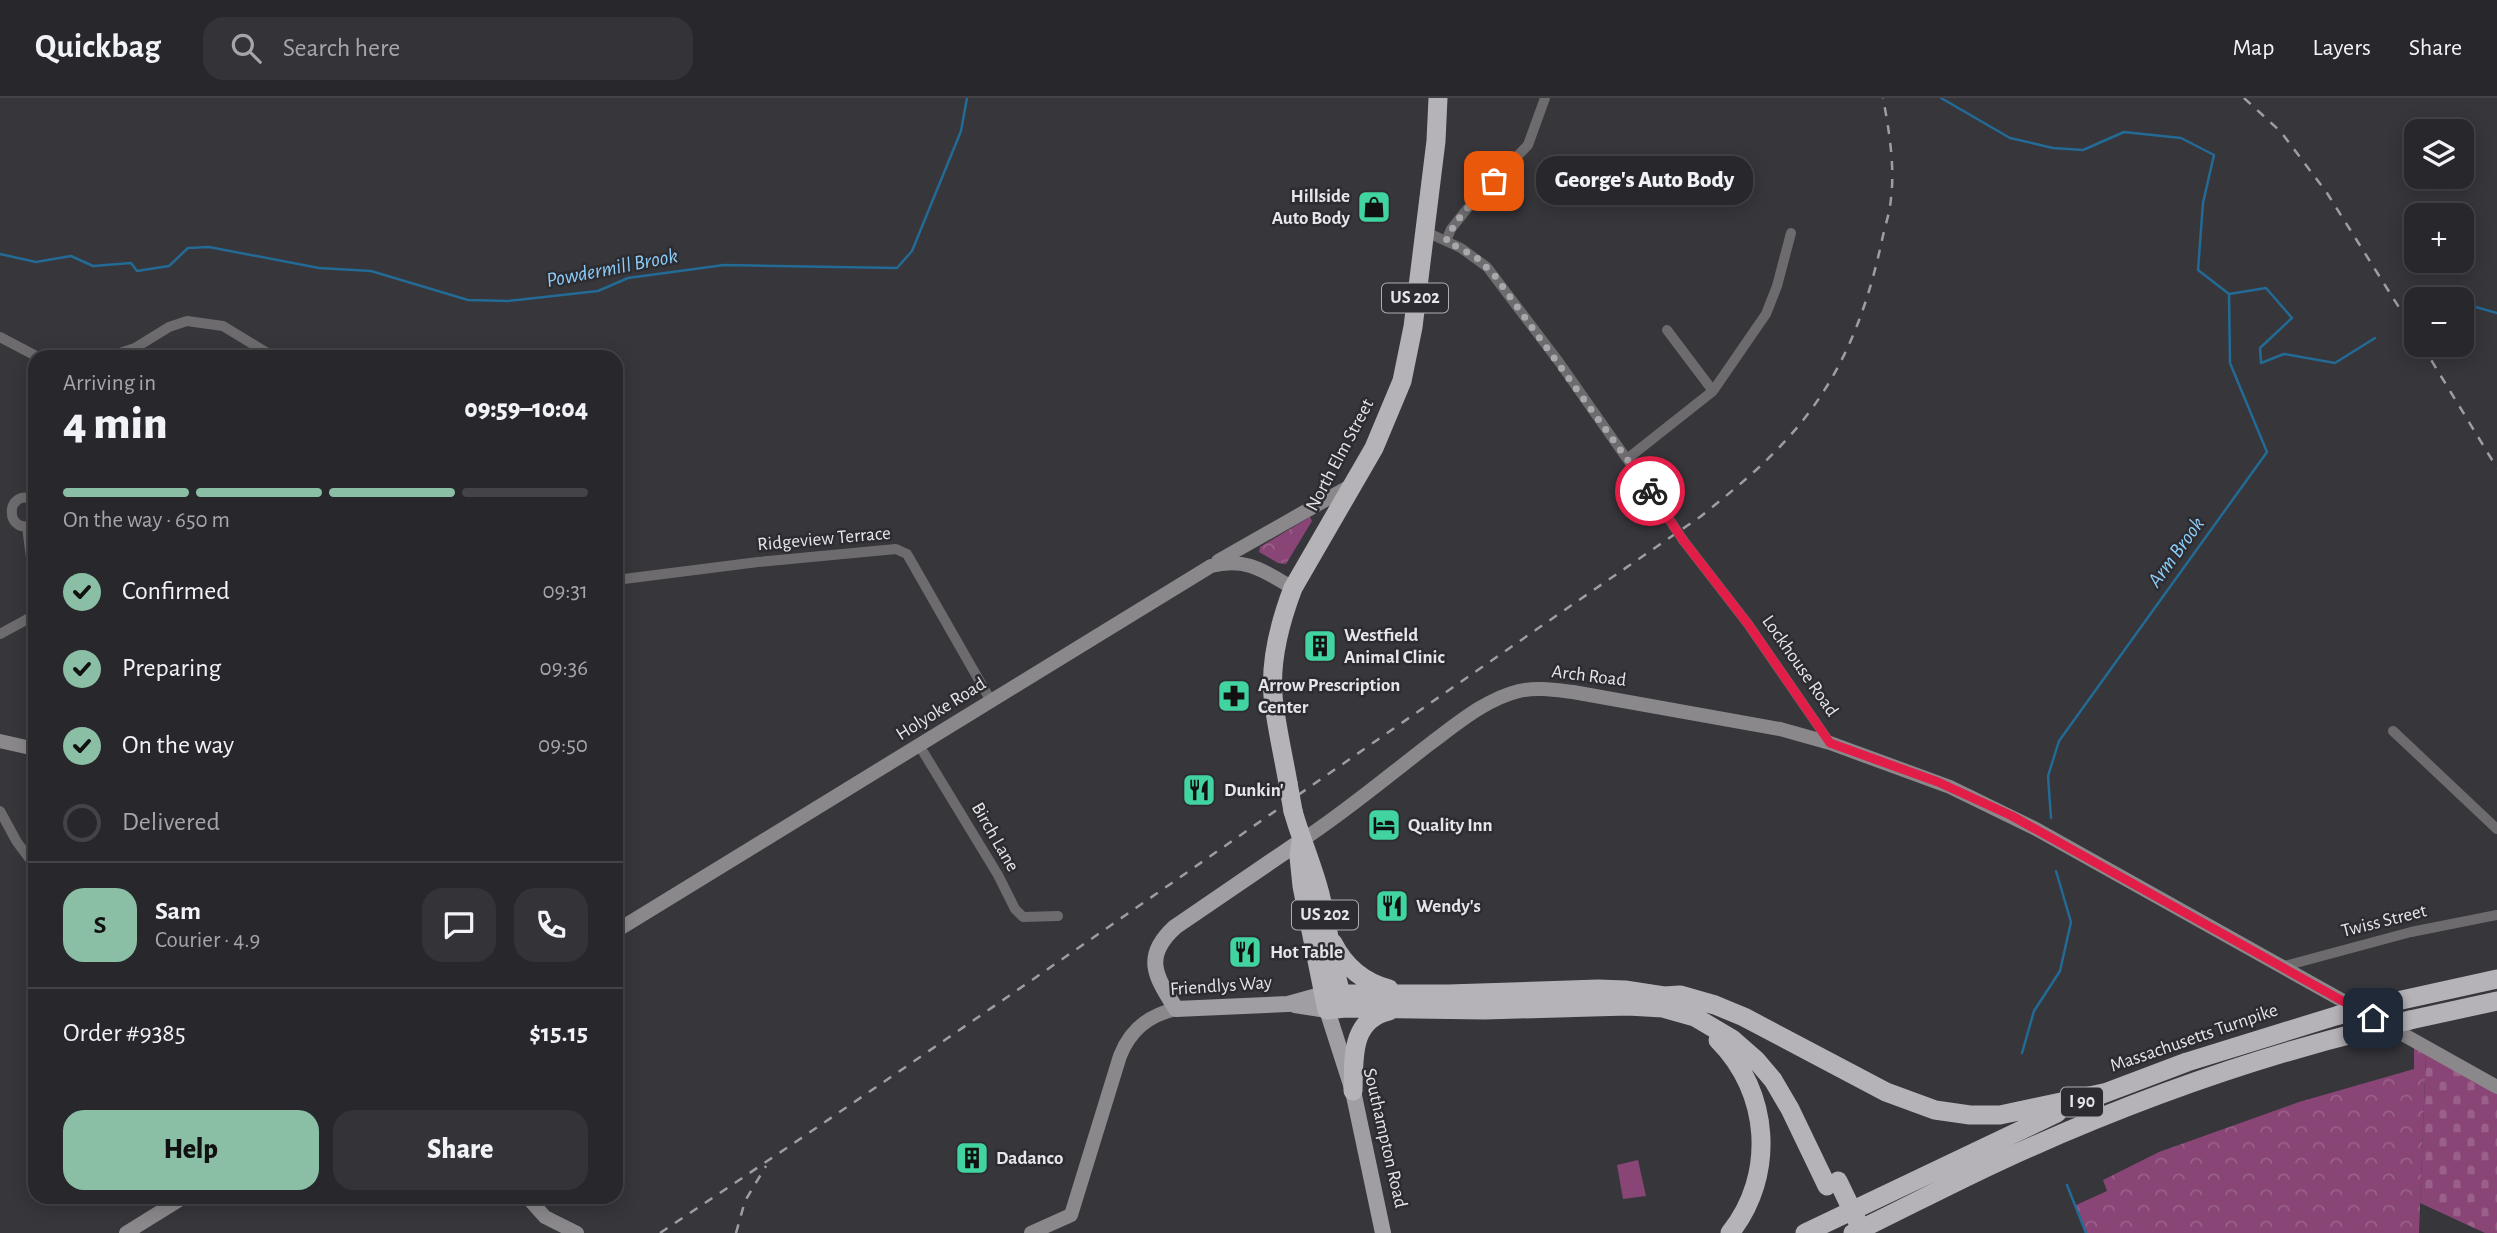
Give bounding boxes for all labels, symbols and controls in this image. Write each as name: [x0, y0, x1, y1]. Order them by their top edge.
search box: [203, 17, 693, 80]
icon: search: [227, 29, 265, 67]
text: Quickbag: [35, 31, 161, 64]
text: Search here: [283, 35, 400, 61]
text: Map: [2232, 36, 2274, 60]
text: Layers: [2312, 36, 2371, 60]
text: Share: [2409, 36, 2462, 60]
map controls: [2404, 119, 2474, 357]
button: layers: [2404, 119, 2474, 189]
pin: [1464, 151, 1524, 211]
callout: George's Auto Body: [1536, 156, 1753, 206]
icon: bag: [1475, 162, 1513, 200]
text: George's Auto Body: [1555, 169, 1734, 192]
place label: Hillside Auto Body: [1272, 187, 1350, 228]
shop icon: Hillside Auto Body: [1355, 188, 1393, 226]
button: +: [2404, 203, 2474, 273]
water label: Powdermill Brook: [545, 245, 680, 291]
road number: US 202: [1382, 284, 1448, 313]
button: −: [2404, 287, 2474, 357]
text: Arriving in: [63, 372, 156, 395]
text: 09:59–10:04: [464, 396, 588, 422]
street label: North Elm Street: [1303, 396, 1377, 514]
text: 4 min: [63, 401, 168, 447]
courier: [1615, 456, 1685, 526]
icon: bike: [1631, 472, 1669, 510]
text: On the way · 650 m: [63, 509, 230, 532]
water label: Arm Brook: [2143, 513, 2208, 592]
street label: Ridgeview Terrace: [756, 524, 892, 554]
icon: check: [63, 573, 101, 611]
text: Confirmed: [122, 578, 230, 604]
text: 09:31: [542, 580, 588, 603]
street label: Lockhouse Road: [1758, 612, 1842, 720]
place label: Westfield Animal Clinic: [1344, 626, 1445, 667]
building icon: Westfield Animal Clinic: [1301, 627, 1339, 665]
icon: check: [63, 650, 101, 688]
text: Preparing: [122, 655, 221, 681]
text: 09:36: [539, 657, 588, 680]
street label: Arch Road: [1551, 662, 1628, 690]
street label: Holyoke Road: [893, 674, 989, 744]
place label: Arrow Prescription Center: [1258, 676, 1400, 717]
pharmacy icon: Arrow Prescription Center: [1215, 677, 1253, 715]
icon: check: [63, 727, 101, 765]
text: On the way: [122, 732, 234, 758]
text: 09:50: [538, 734, 588, 757]
restaurant icon: Dunkin': [1180, 771, 1218, 809]
place label: Dunkin': [1224, 781, 1284, 800]
street label: Birch Lane: [968, 799, 1022, 875]
hotel icon: Quality Inn: [1365, 806, 1403, 844]
text: Delivered: [122, 809, 220, 835]
place label: Quality Inn: [1408, 816, 1493, 835]
restaurant icon: Wendy's: [1373, 887, 1411, 925]
button: chat: [422, 888, 496, 962]
button: phone: [514, 888, 588, 962]
place label: Wendy's: [1416, 897, 1481, 916]
text: Sam: [155, 898, 201, 924]
road number: US 202: [1292, 900, 1358, 930]
street label: Twiss Street: [2339, 901, 2429, 941]
text: S: [94, 912, 106, 938]
text: Courier · 4.9: [155, 929, 260, 952]
restaurant icon: Hot Table: [1226, 933, 1264, 971]
place label: Hot Table: [1270, 943, 1343, 962]
street label: Friendlys Way: [1169, 973, 1273, 999]
pin: [2343, 988, 2403, 1048]
icon: home: [2354, 999, 2392, 1037]
street label: Massachusetts Turnpike: [2108, 1000, 2280, 1076]
text: Order #9385: [63, 1020, 186, 1046]
text: $15.15: [529, 1020, 588, 1046]
street label: Southampton Road: [1360, 1066, 1410, 1210]
road number: I 90: [2061, 1087, 2103, 1116]
button: Help: [63, 1110, 319, 1190]
button: Share: [333, 1110, 588, 1190]
building icon: Dadanco: [953, 1139, 991, 1177]
place label: Dadanco: [996, 1149, 1063, 1168]

